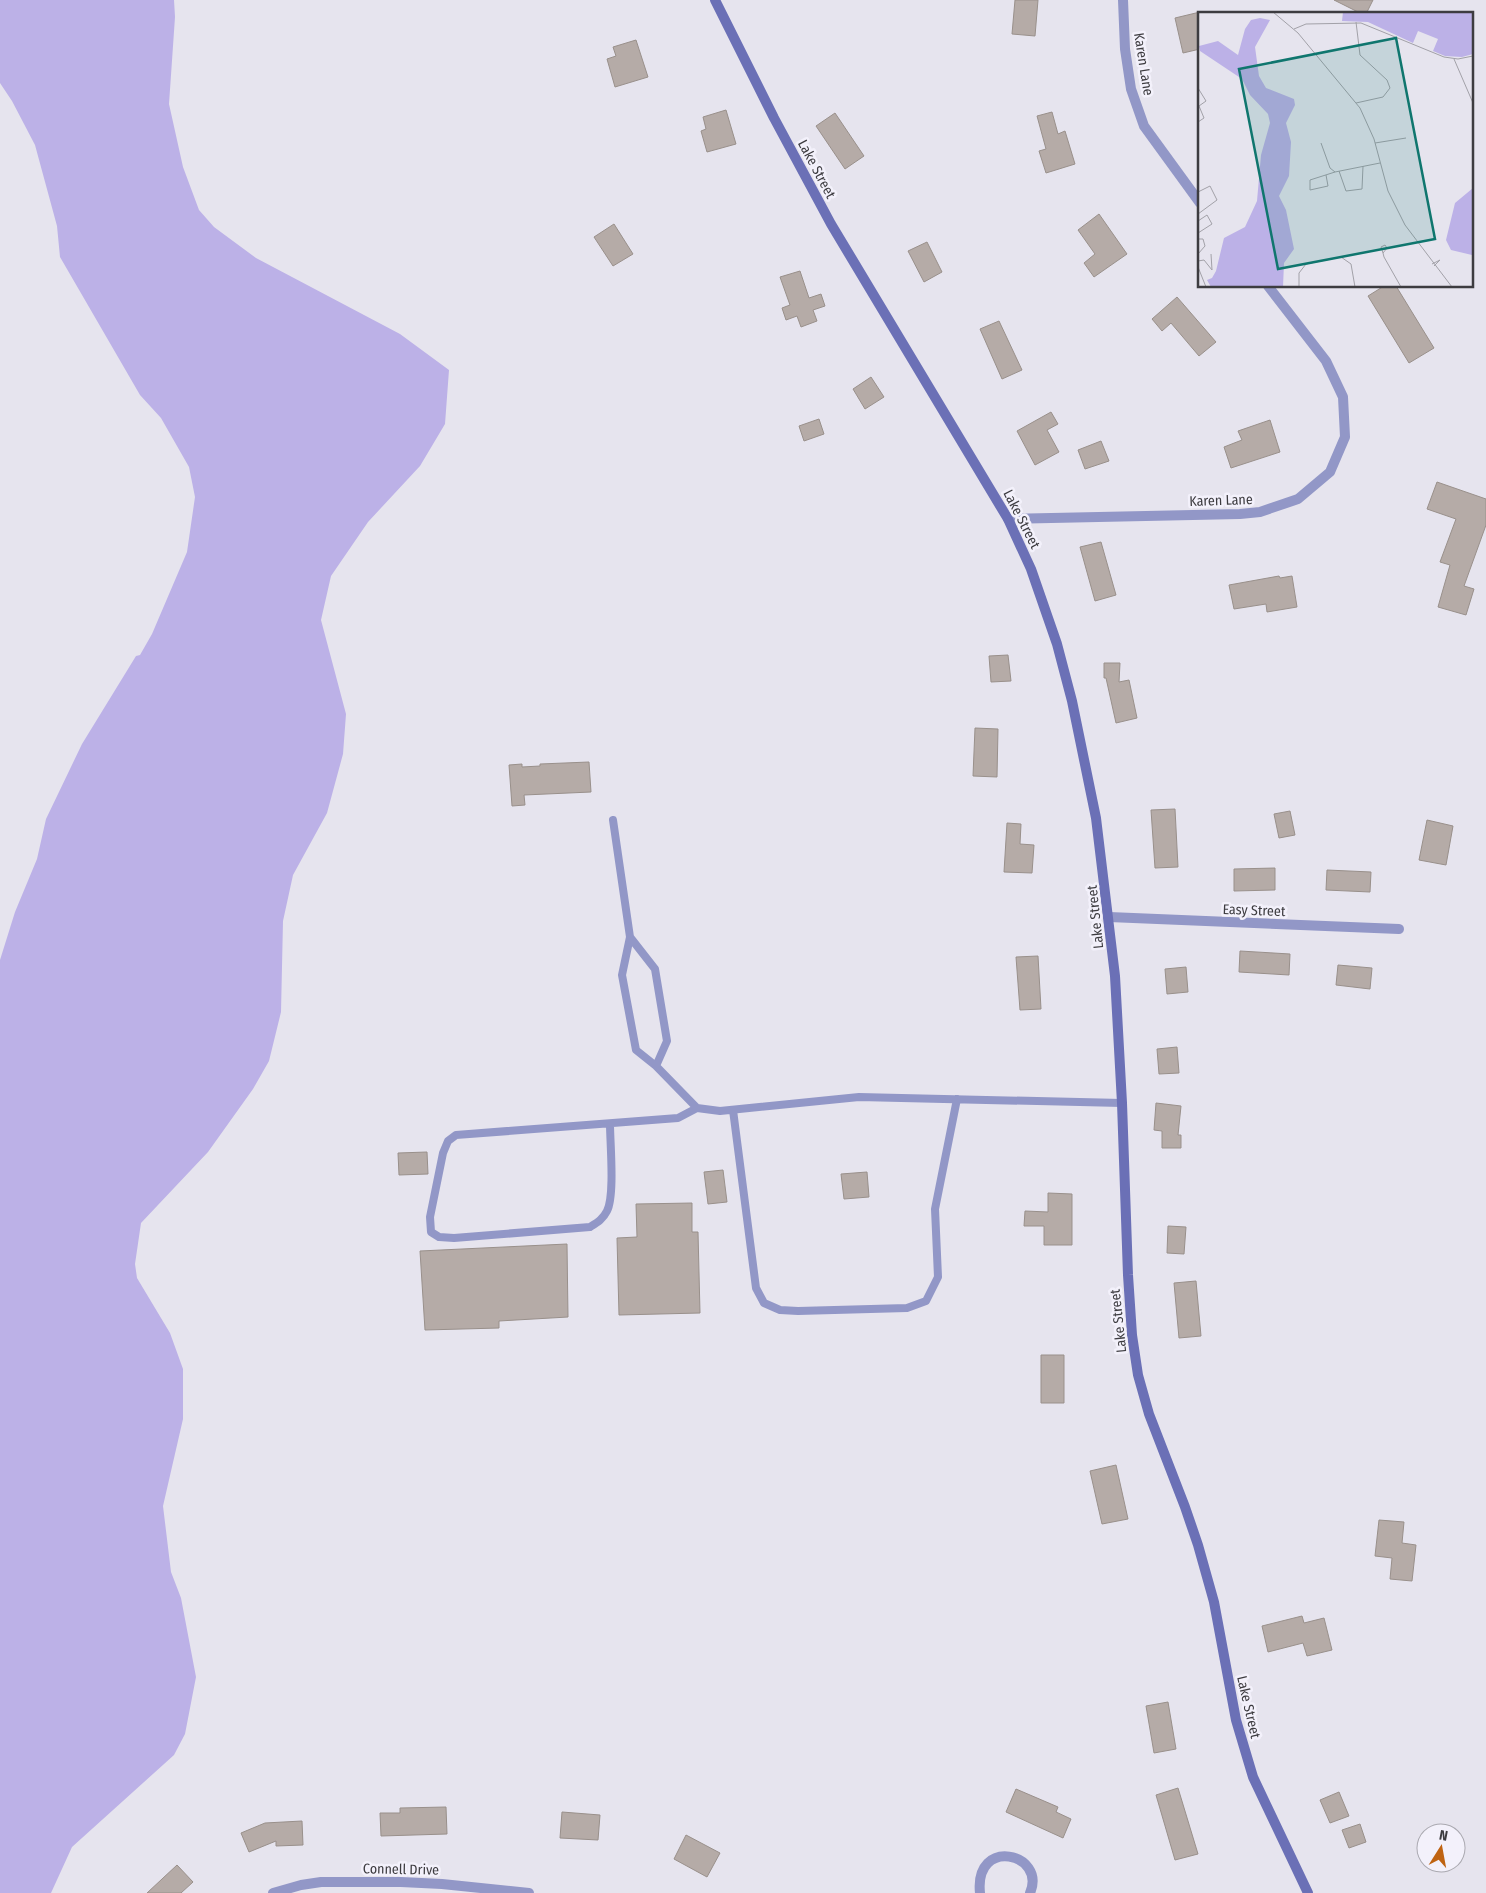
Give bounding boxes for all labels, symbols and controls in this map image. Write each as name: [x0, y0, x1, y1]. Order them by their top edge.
inset map: [1198, 12, 1474, 288]
street label: Karen Lane: [1130, 31, 1157, 97]
street label: Lake Street: [794, 137, 839, 202]
street label: Lake Street: [999, 487, 1044, 552]
street label: Karen Lane: [1189, 491, 1253, 510]
street label: Lake Street: [1084, 884, 1107, 950]
street label: Easy Street: [1222, 901, 1286, 920]
street label: Lake Street: [1107, 1288, 1130, 1354]
street label: Lake Street: [1233, 1674, 1264, 1741]
north arrow: [1416, 1823, 1466, 1873]
text: N: [1438, 1827, 1449, 1845]
street label: Connell Drive: [363, 1860, 439, 1879]

